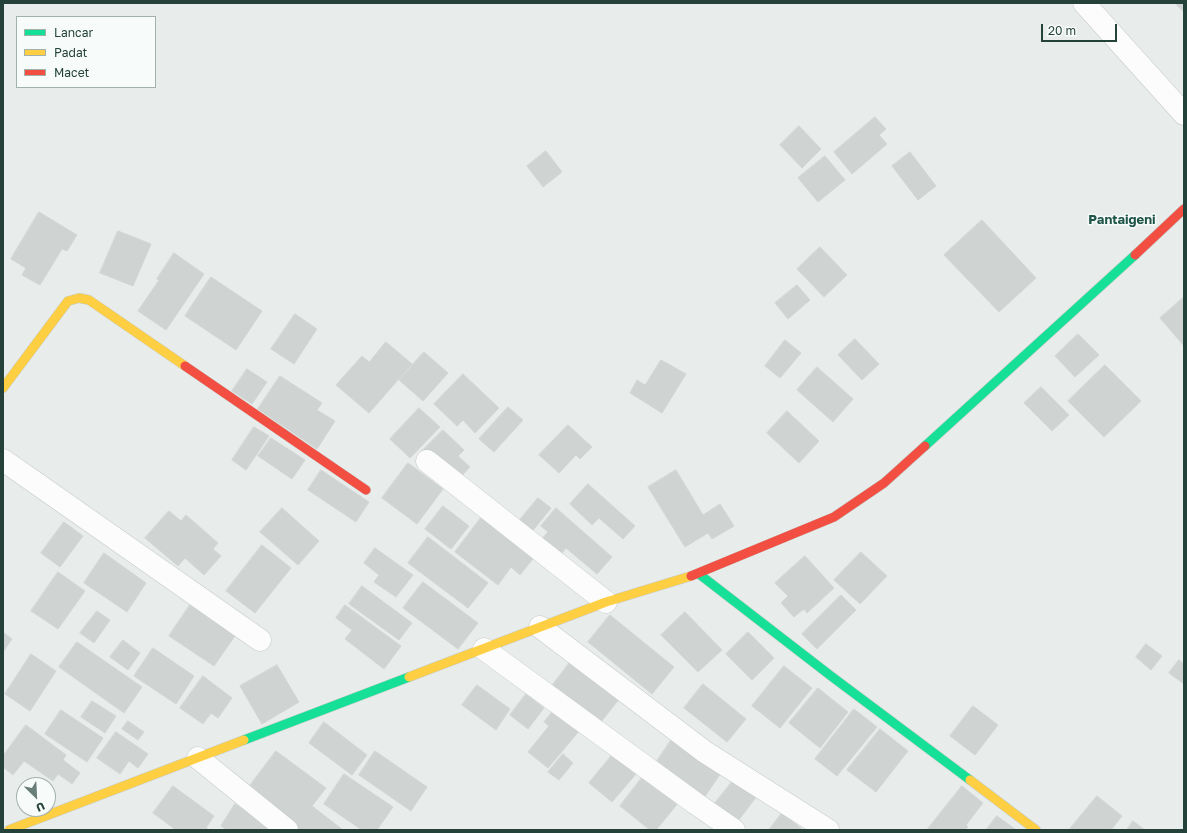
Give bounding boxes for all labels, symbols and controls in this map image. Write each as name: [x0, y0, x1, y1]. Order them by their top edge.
legend: [16, 16, 156, 88]
scale bar: [1043, 16, 1119, 42]
text: 20 m: [1048, 23, 1076, 38]
text: Lancar: [54, 25, 93, 40]
text: Padat: [54, 45, 87, 60]
text: Macet: [54, 65, 89, 80]
district label: Pantaigeni: [1088, 212, 1156, 228]
north arrow: [16, 777, 56, 817]
text: U: [34, 800, 47, 815]

